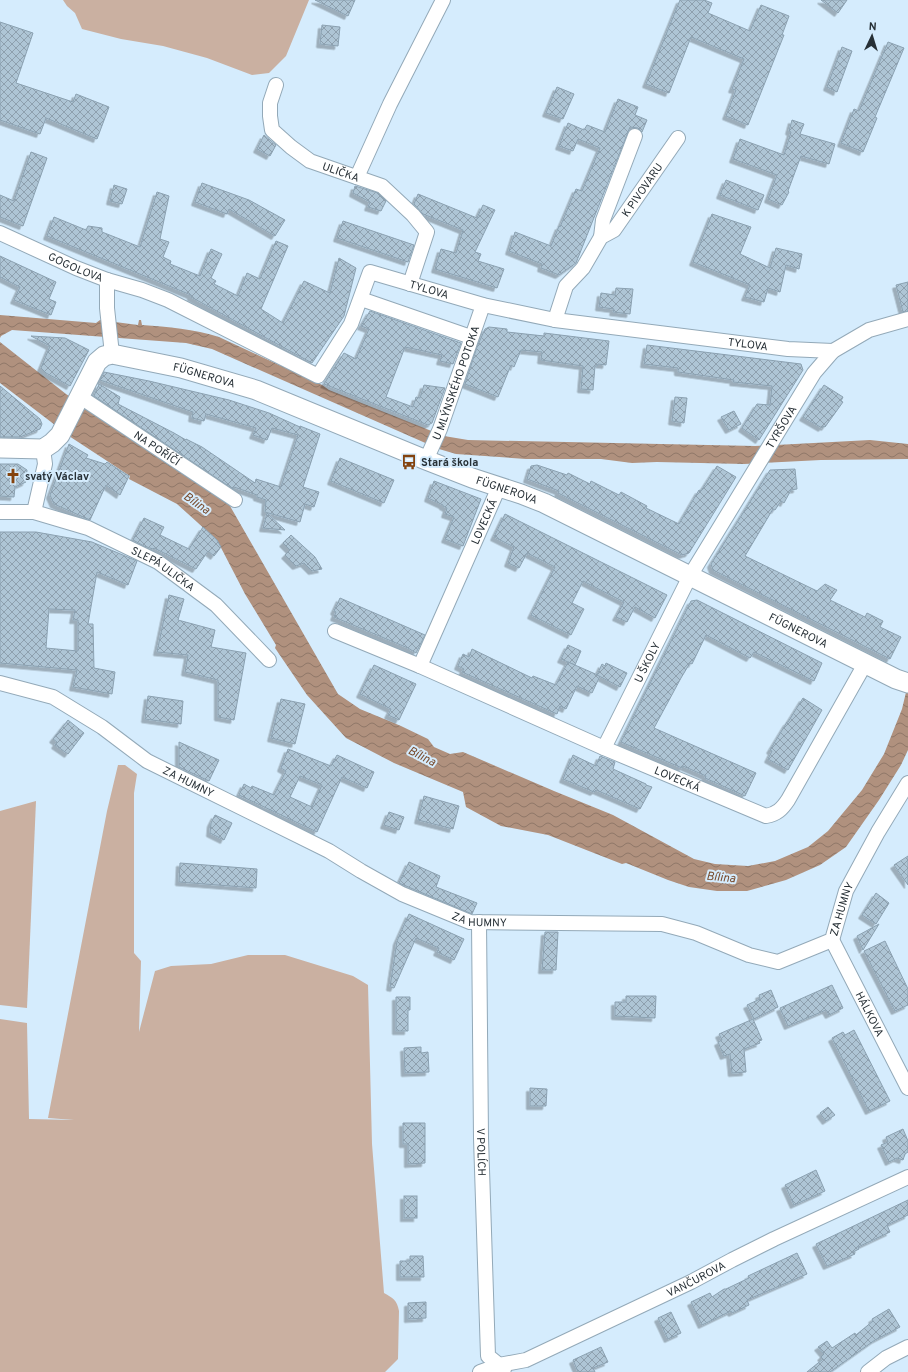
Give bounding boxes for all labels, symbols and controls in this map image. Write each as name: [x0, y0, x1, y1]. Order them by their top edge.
north arrow: [852, 16, 892, 56]
text: N: [868, 20, 877, 34]
street label: ULIČKA: [320, 160, 361, 186]
street label: K PIVOVARU: [619, 161, 666, 220]
street label: GOGOLOVA: [45, 250, 105, 286]
street label: TYLOVA: [408, 278, 450, 303]
street label: U MLÝNSKÉHO POTOKA: [430, 324, 483, 443]
street label: TYLOVA: [727, 336, 769, 354]
street label: FÜGNEROVA: [172, 361, 237, 391]
street label: TYRŠOVA: [763, 403, 800, 452]
street label: NA POŘÍČÍ: [131, 429, 184, 470]
bus stop icon: Stará škola: [400, 453, 418, 471]
place label: Stará škola: [421, 456, 478, 470]
church icon: svatý Václav: [4, 467, 22, 485]
place label: svatý Václav: [25, 470, 89, 484]
street label: FÜGNEROVA: [474, 474, 539, 508]
water label: Bílina: [180, 489, 214, 519]
street label: LOVECKÁ: [468, 496, 501, 547]
street label: SLEPÁ ULIČKA: [129, 544, 197, 595]
street label: FÜGNEROVA: [766, 611, 830, 652]
street label: U ŠKOLY: [632, 640, 664, 685]
water label: Bílina: [405, 743, 439, 771]
street label: ZA HUMNY: [160, 764, 216, 801]
street label: LOVECKÁ: [652, 764, 703, 796]
water label: Bílina: [706, 869, 737, 887]
street label: ZA HUMNY: [827, 880, 857, 938]
street label: ZA HUMNY: [450, 909, 507, 930]
street label: HÁLKOVA: [852, 989, 886, 1039]
street label: V POLÍCH: [473, 1128, 489, 1176]
street label: VANČUROVA: [665, 1259, 728, 1301]

